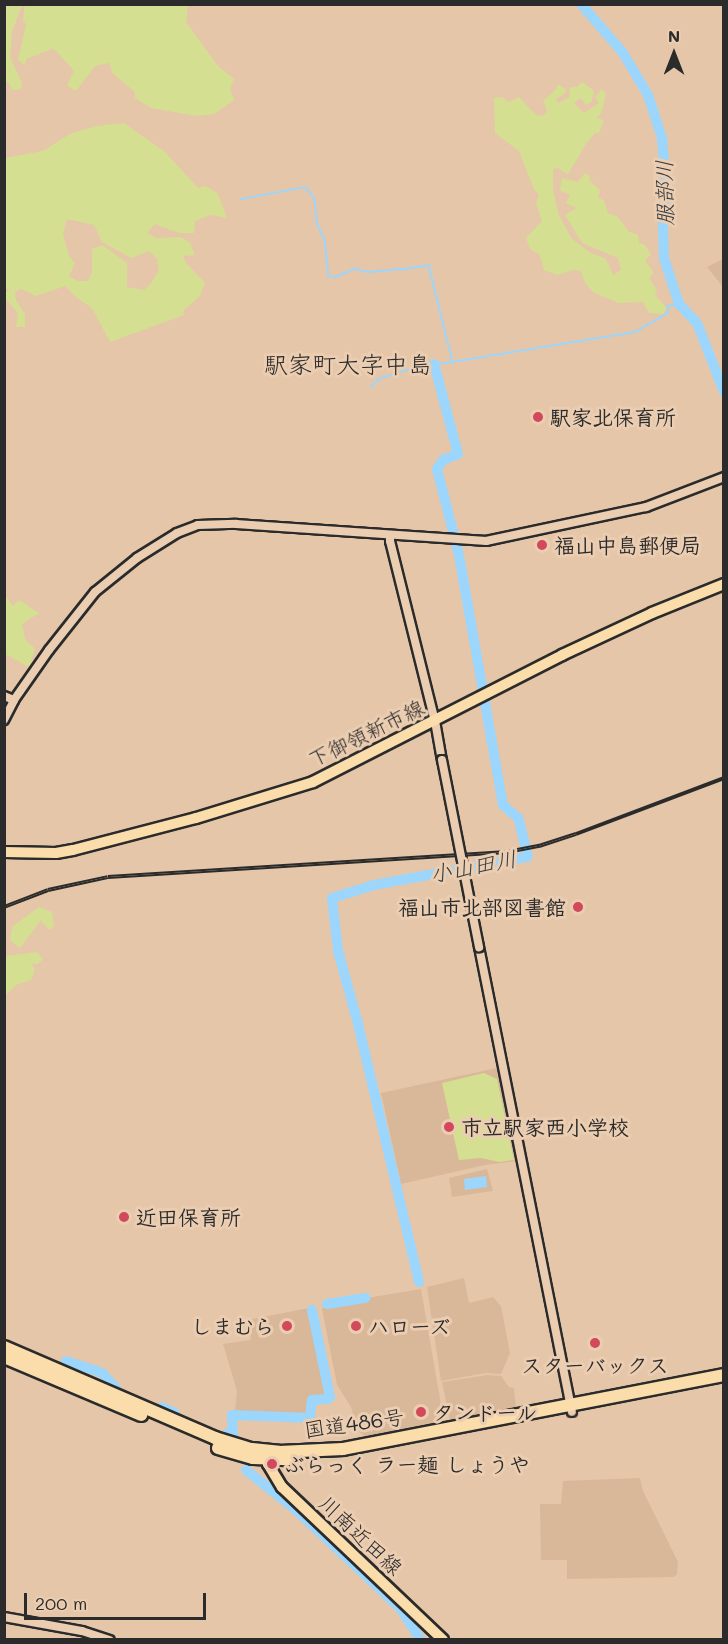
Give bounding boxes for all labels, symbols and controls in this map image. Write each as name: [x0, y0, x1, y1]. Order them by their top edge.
north arrow: [644, 24, 704, 84]
text: N: [668, 25, 680, 46]
water label: 服部川: [650, 160, 678, 226]
district label: 駅家町大字中島: [264, 350, 432, 378]
place label: 駅家北保育所: [550, 404, 676, 430]
marker: 駅家北保育所: [531, 410, 545, 424]
place label: 福山中島郵便局: [554, 532, 701, 558]
marker: 福山中島郵便局: [535, 538, 549, 552]
street label: 下御領新市線: [304, 694, 428, 772]
water label: 小山田川: [427, 845, 519, 887]
place label: 福山市北部図書館: [398, 894, 566, 920]
marker: 福山市北部図書館: [571, 900, 585, 914]
place label: 市立駅家西小学校: [461, 1114, 629, 1140]
marker: 市立駅家西小学校: [442, 1120, 456, 1134]
place label: 近田保育所: [136, 1204, 241, 1230]
marker: 近田保育所: [117, 1210, 131, 1224]
place label: しまむら: [191, 1313, 275, 1339]
place label: ハローズ: [368, 1313, 452, 1339]
marker: しまむら: [280, 1319, 294, 1333]
marker: ハローズ: [349, 1319, 363, 1333]
marker: スターバックス: [588, 1336, 602, 1350]
place label: スターバックス: [522, 1352, 668, 1378]
place label: タンドール: [433, 1399, 538, 1425]
street label: 国道486号: [302, 1404, 406, 1442]
marker: タンドール: [414, 1405, 428, 1419]
place label: ぶらっく ラー麺 しょうや: [284, 1451, 530, 1477]
marker: ぶらっく ラー麺 しょうや: [265, 1457, 279, 1471]
street label: 川南近田線: [314, 1490, 408, 1580]
scale bar: [27, 1581, 208, 1619]
text: 200 m: [35, 1591, 87, 1615]

